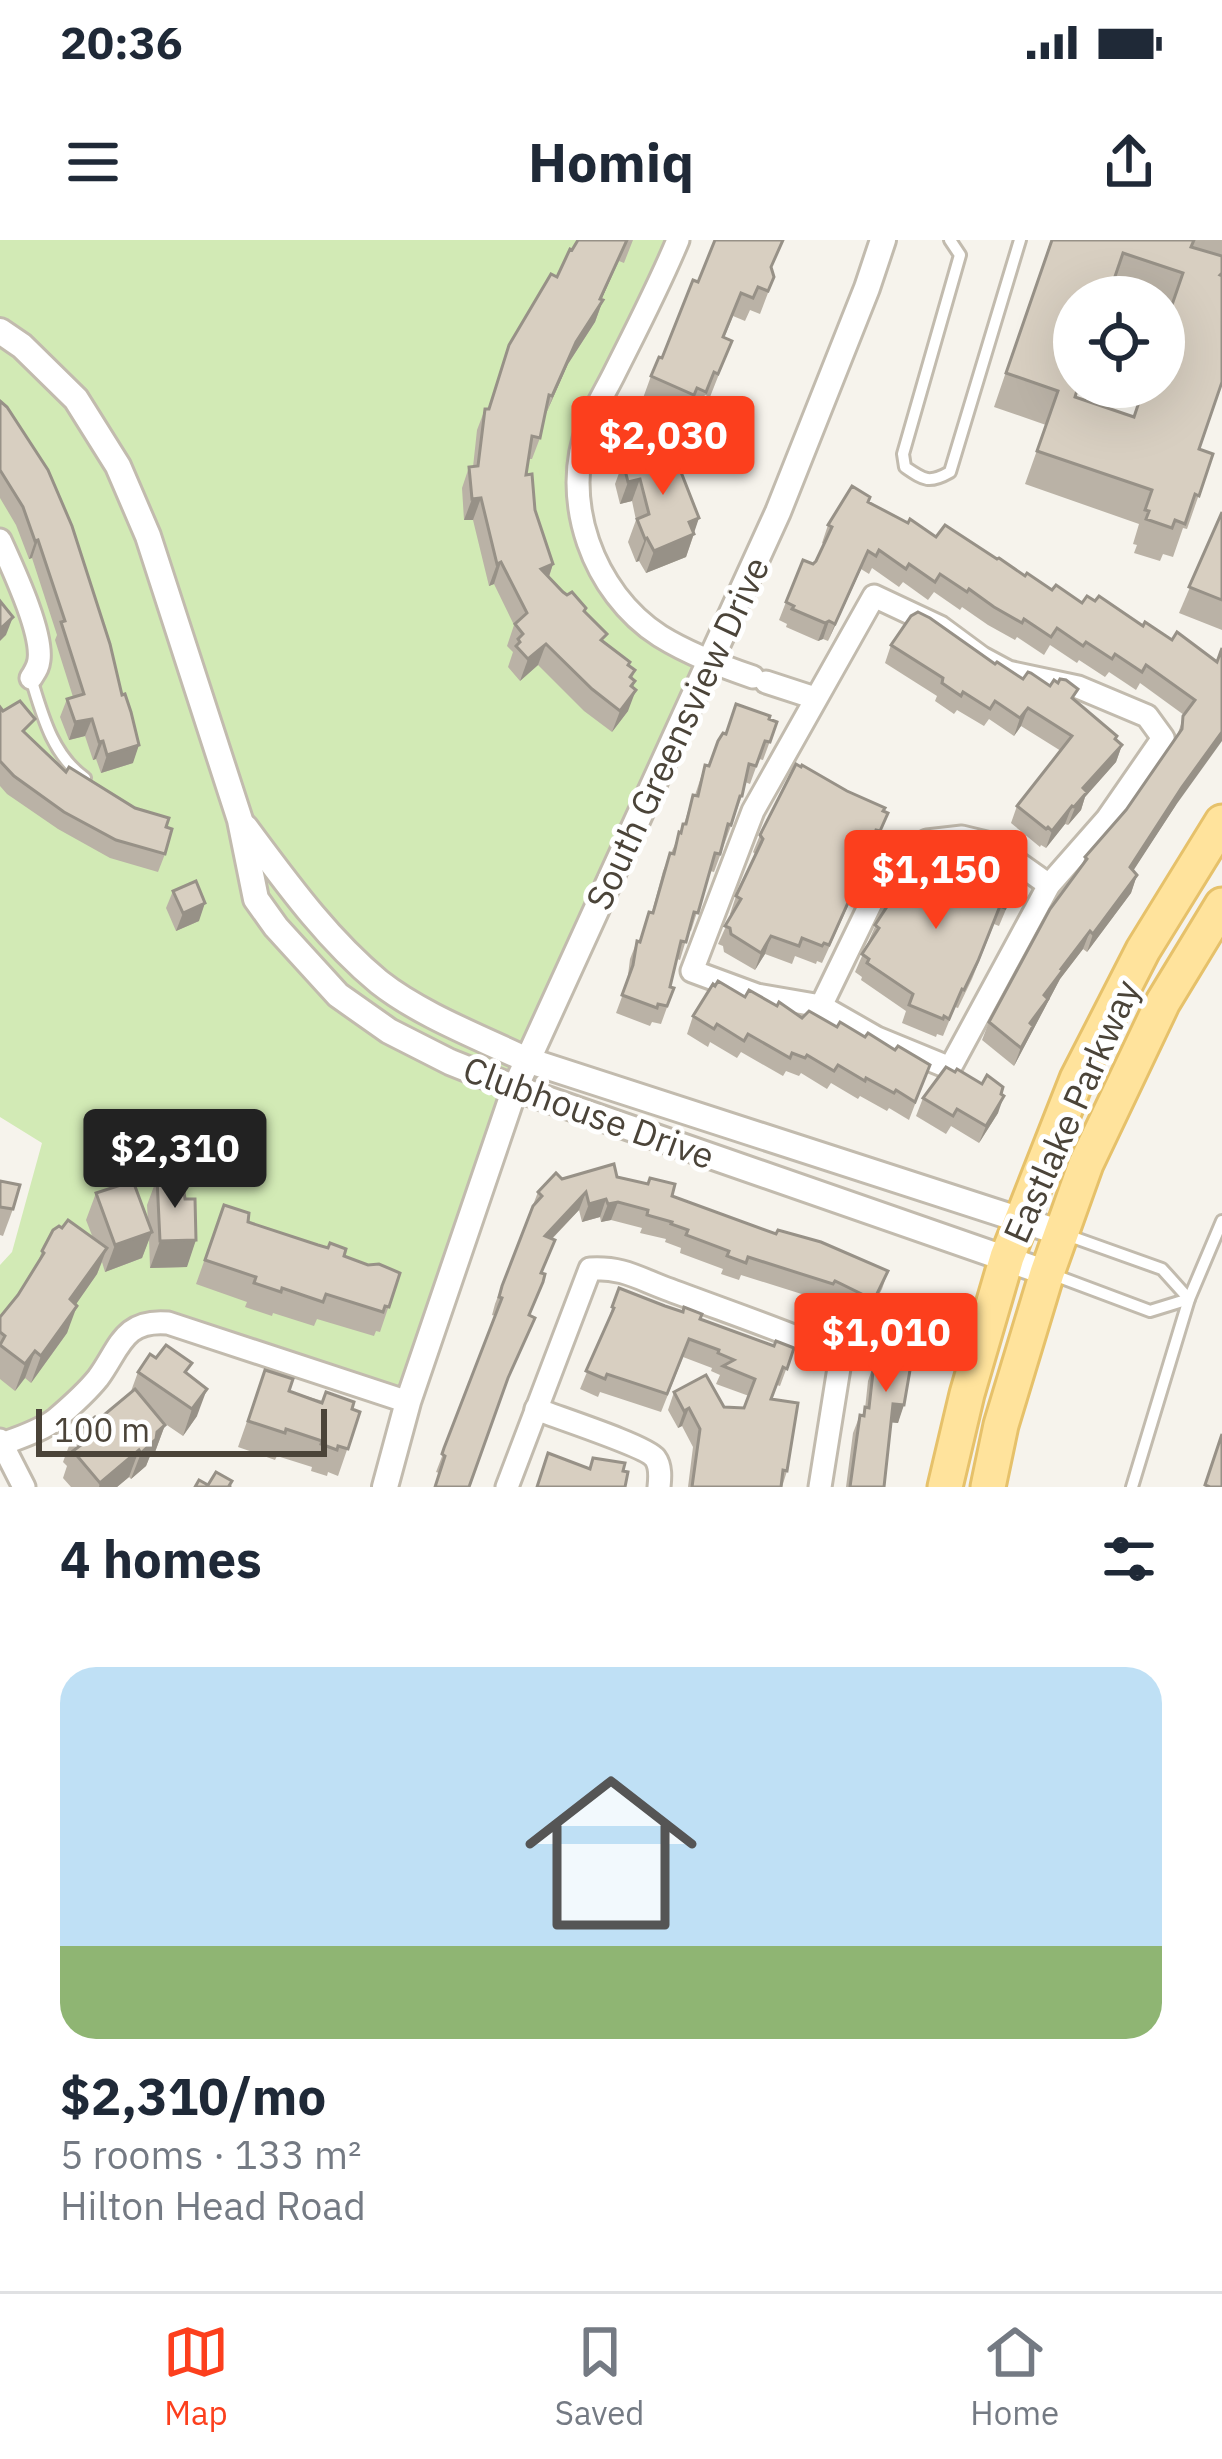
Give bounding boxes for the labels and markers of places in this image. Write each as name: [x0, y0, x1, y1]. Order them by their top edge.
pin: $2,030: [565, 396, 761, 498]
pin: $1,150: [838, 830, 1034, 932]
pin: $2,310: [77, 1109, 273, 1211]
pin: $1,010: [788, 1293, 984, 1395]

